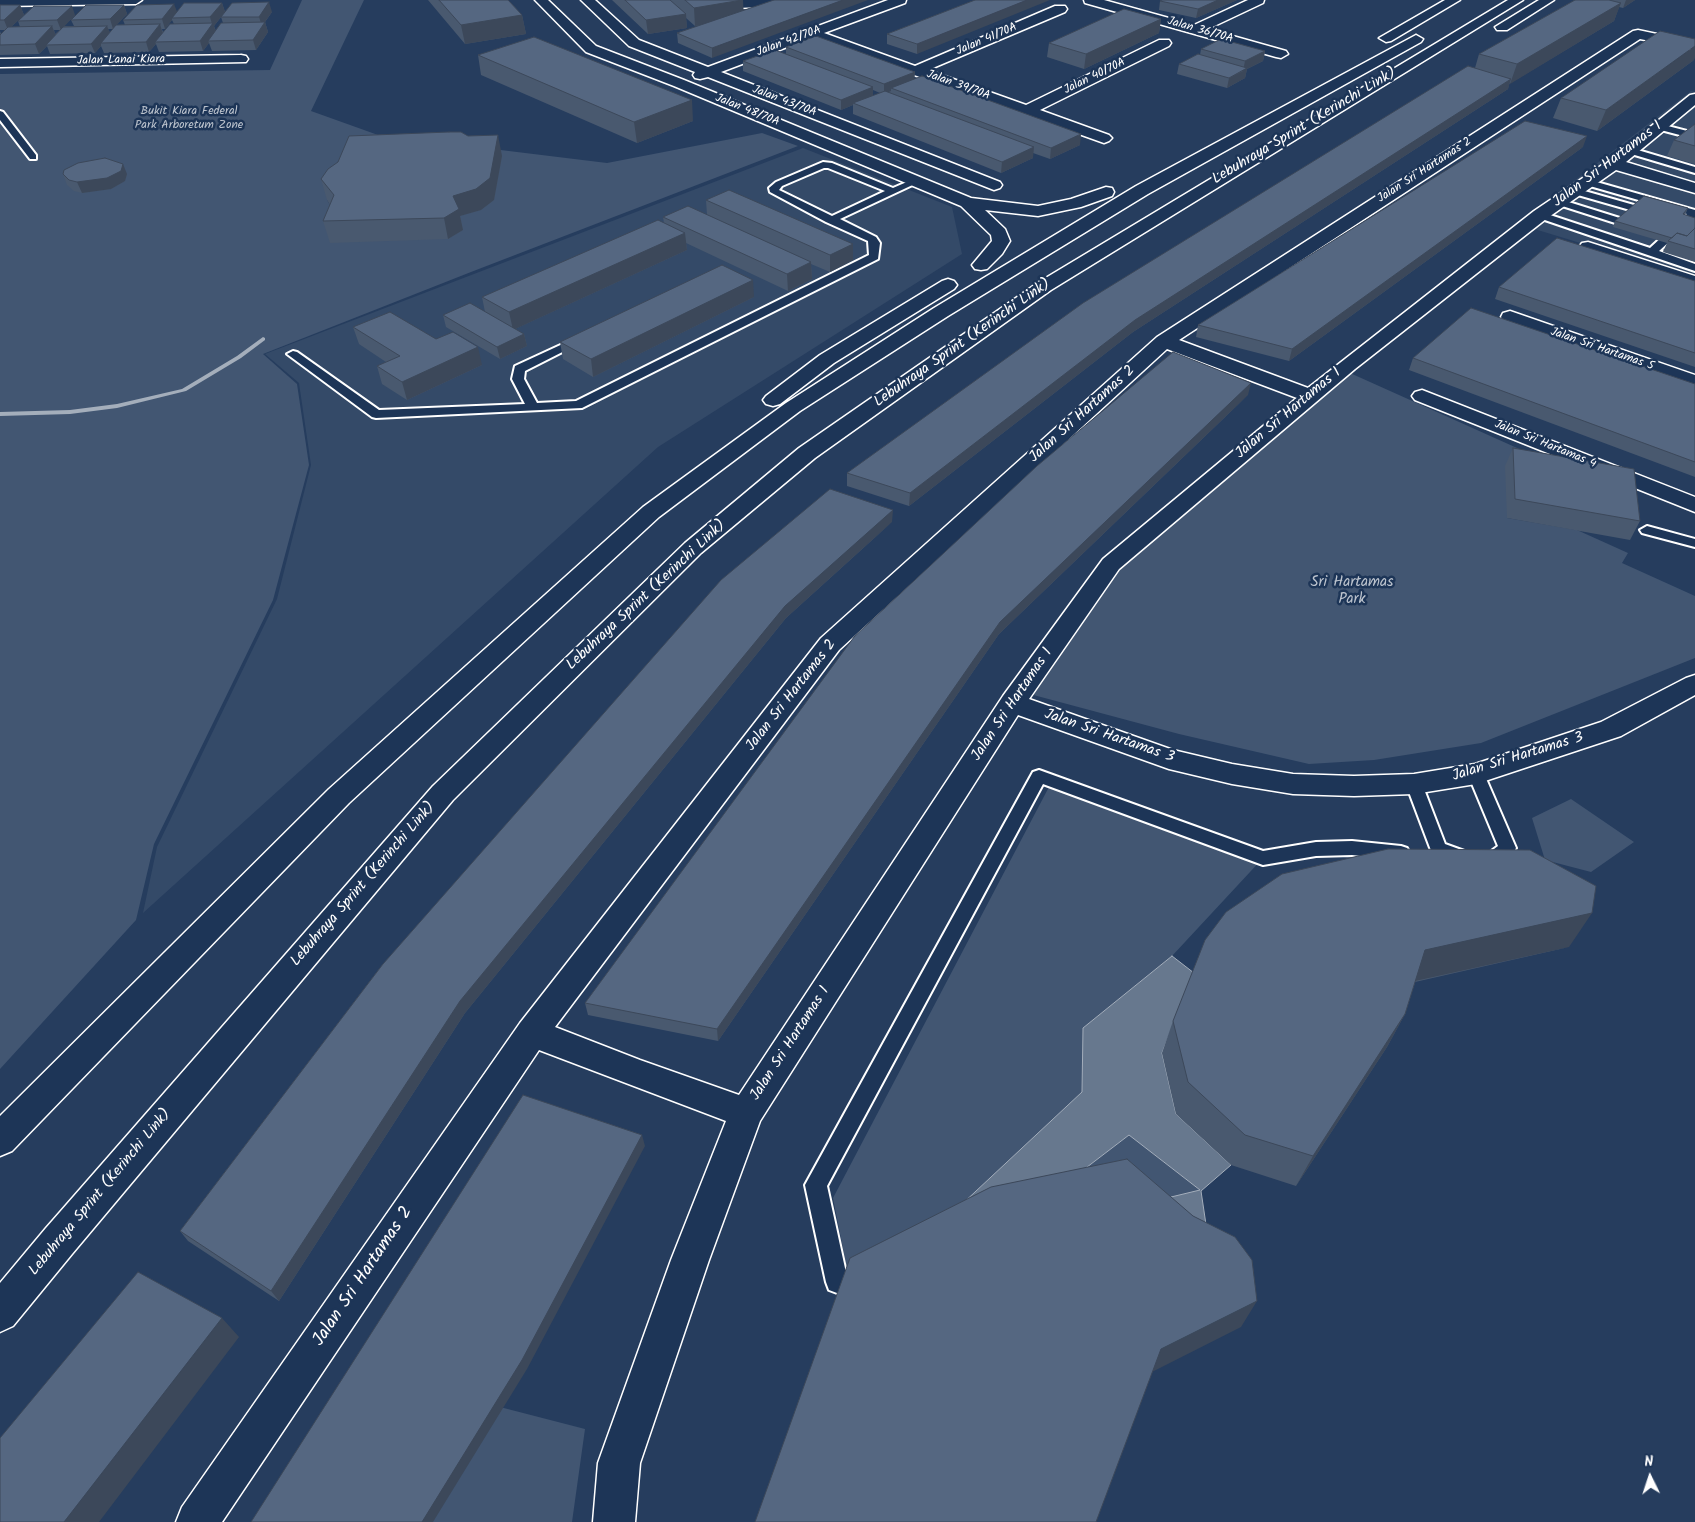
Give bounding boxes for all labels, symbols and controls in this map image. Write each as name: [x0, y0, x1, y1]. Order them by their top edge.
street label: Jalan 36/70A: [1166, 15, 1234, 47]
street label: Jalan 41/70A: [955, 21, 1019, 59]
street label: Jalan 42/70A: [755, 24, 823, 60]
street label: Jalan Lanai Kiara: [77, 53, 165, 69]
street label: Jalan 40/70A: [1062, 56, 1128, 98]
street label: Lebuhraya Sprint (Kerinchi Link): [1210, 65, 1400, 189]
street label: Jalan 39/70A: [924, 68, 992, 104]
street label: Jalan 43/70A: [750, 83, 818, 121]
street label: Jalan 48/70A: [713, 92, 781, 130]
park label: Bukit Kiara Federal Park Arboretum Zone: [135, 105, 243, 133]
street label: Jalan Sri Hartamas 1: [1550, 118, 1666, 212]
street label: Jalan Sri Hartamas 2: [1375, 135, 1475, 207]
street label: Lebuhraya Sprint (Kerinchi Link): [871, 276, 1055, 412]
street label: Jalan Sri Hartamas 5: [1548, 326, 1656, 374]
street label: Jalan Sri Hartamas 2: [1026, 363, 1140, 467]
street label: Jalan Sri Hartamas 1: [1233, 365, 1345, 463]
street label: Jalan Sri Hartamas 4: [1492, 418, 1598, 472]
street label: Lebuhraya Sprint (Kerinchi Link): [563, 517, 731, 675]
park label: Sri Hartamas Park: [1311, 574, 1393, 609]
street label: Jalan Sri Hartamas 2: [743, 637, 841, 755]
street label: Jalan Sri Hartamas 1: [969, 645, 1057, 765]
street label: Jalan Sri Hartamas 3: [1042, 706, 1176, 768]
street label: Jalan Sri Hartamas 3: [1450, 729, 1586, 787]
street label: Lebuhraya Sprint (Kerinchi Link): [288, 799, 440, 971]
street label: Jalan Sri Hartamas 1: [747, 984, 835, 1104]
street label: Lebuhraya Sprint (Kerinchi Link): [26, 1106, 176, 1280]
street label: Jalan Sri Hartamas 2: [309, 1203, 419, 1351]
text: N: [1644, 1451, 1654, 1473]
north arrow: [1625, 1452, 1675, 1502]

